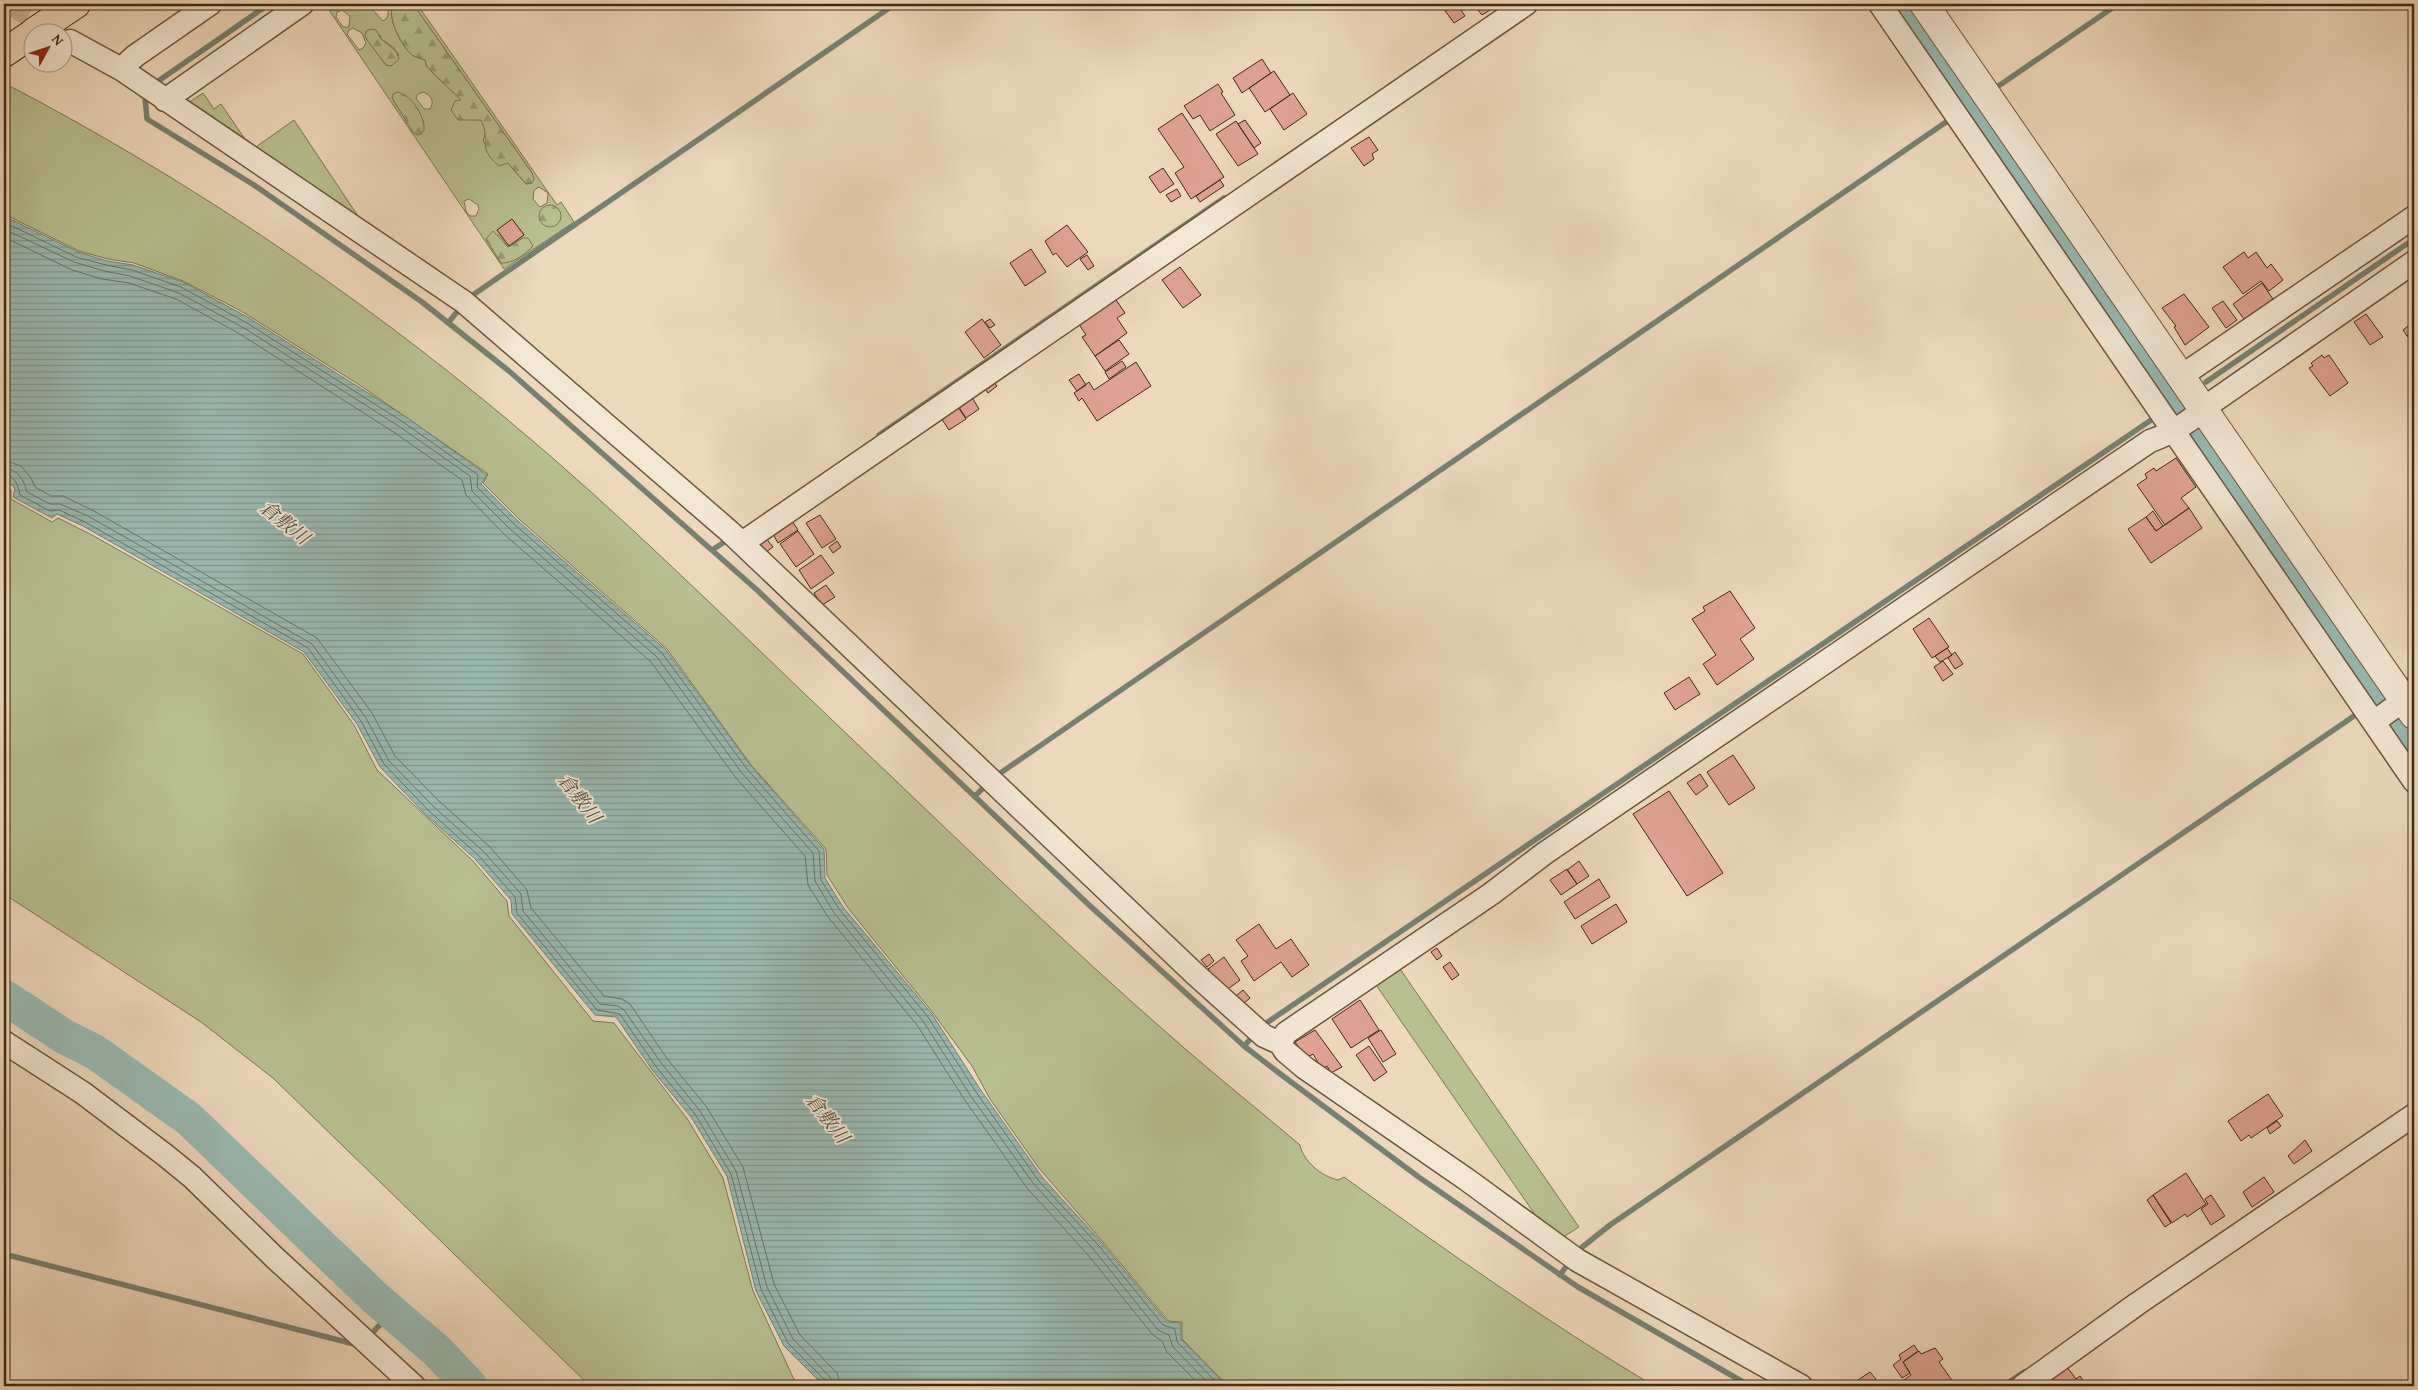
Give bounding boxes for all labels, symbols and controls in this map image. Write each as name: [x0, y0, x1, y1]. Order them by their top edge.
north arrow: [22, 22, 72, 72]
text: N: [47, 30, 69, 50]
water label: 倉敷川: [254, 493, 318, 552]
water label: 倉敷川: [551, 767, 610, 831]
water label: 倉敷川: [799, 1087, 858, 1151]

